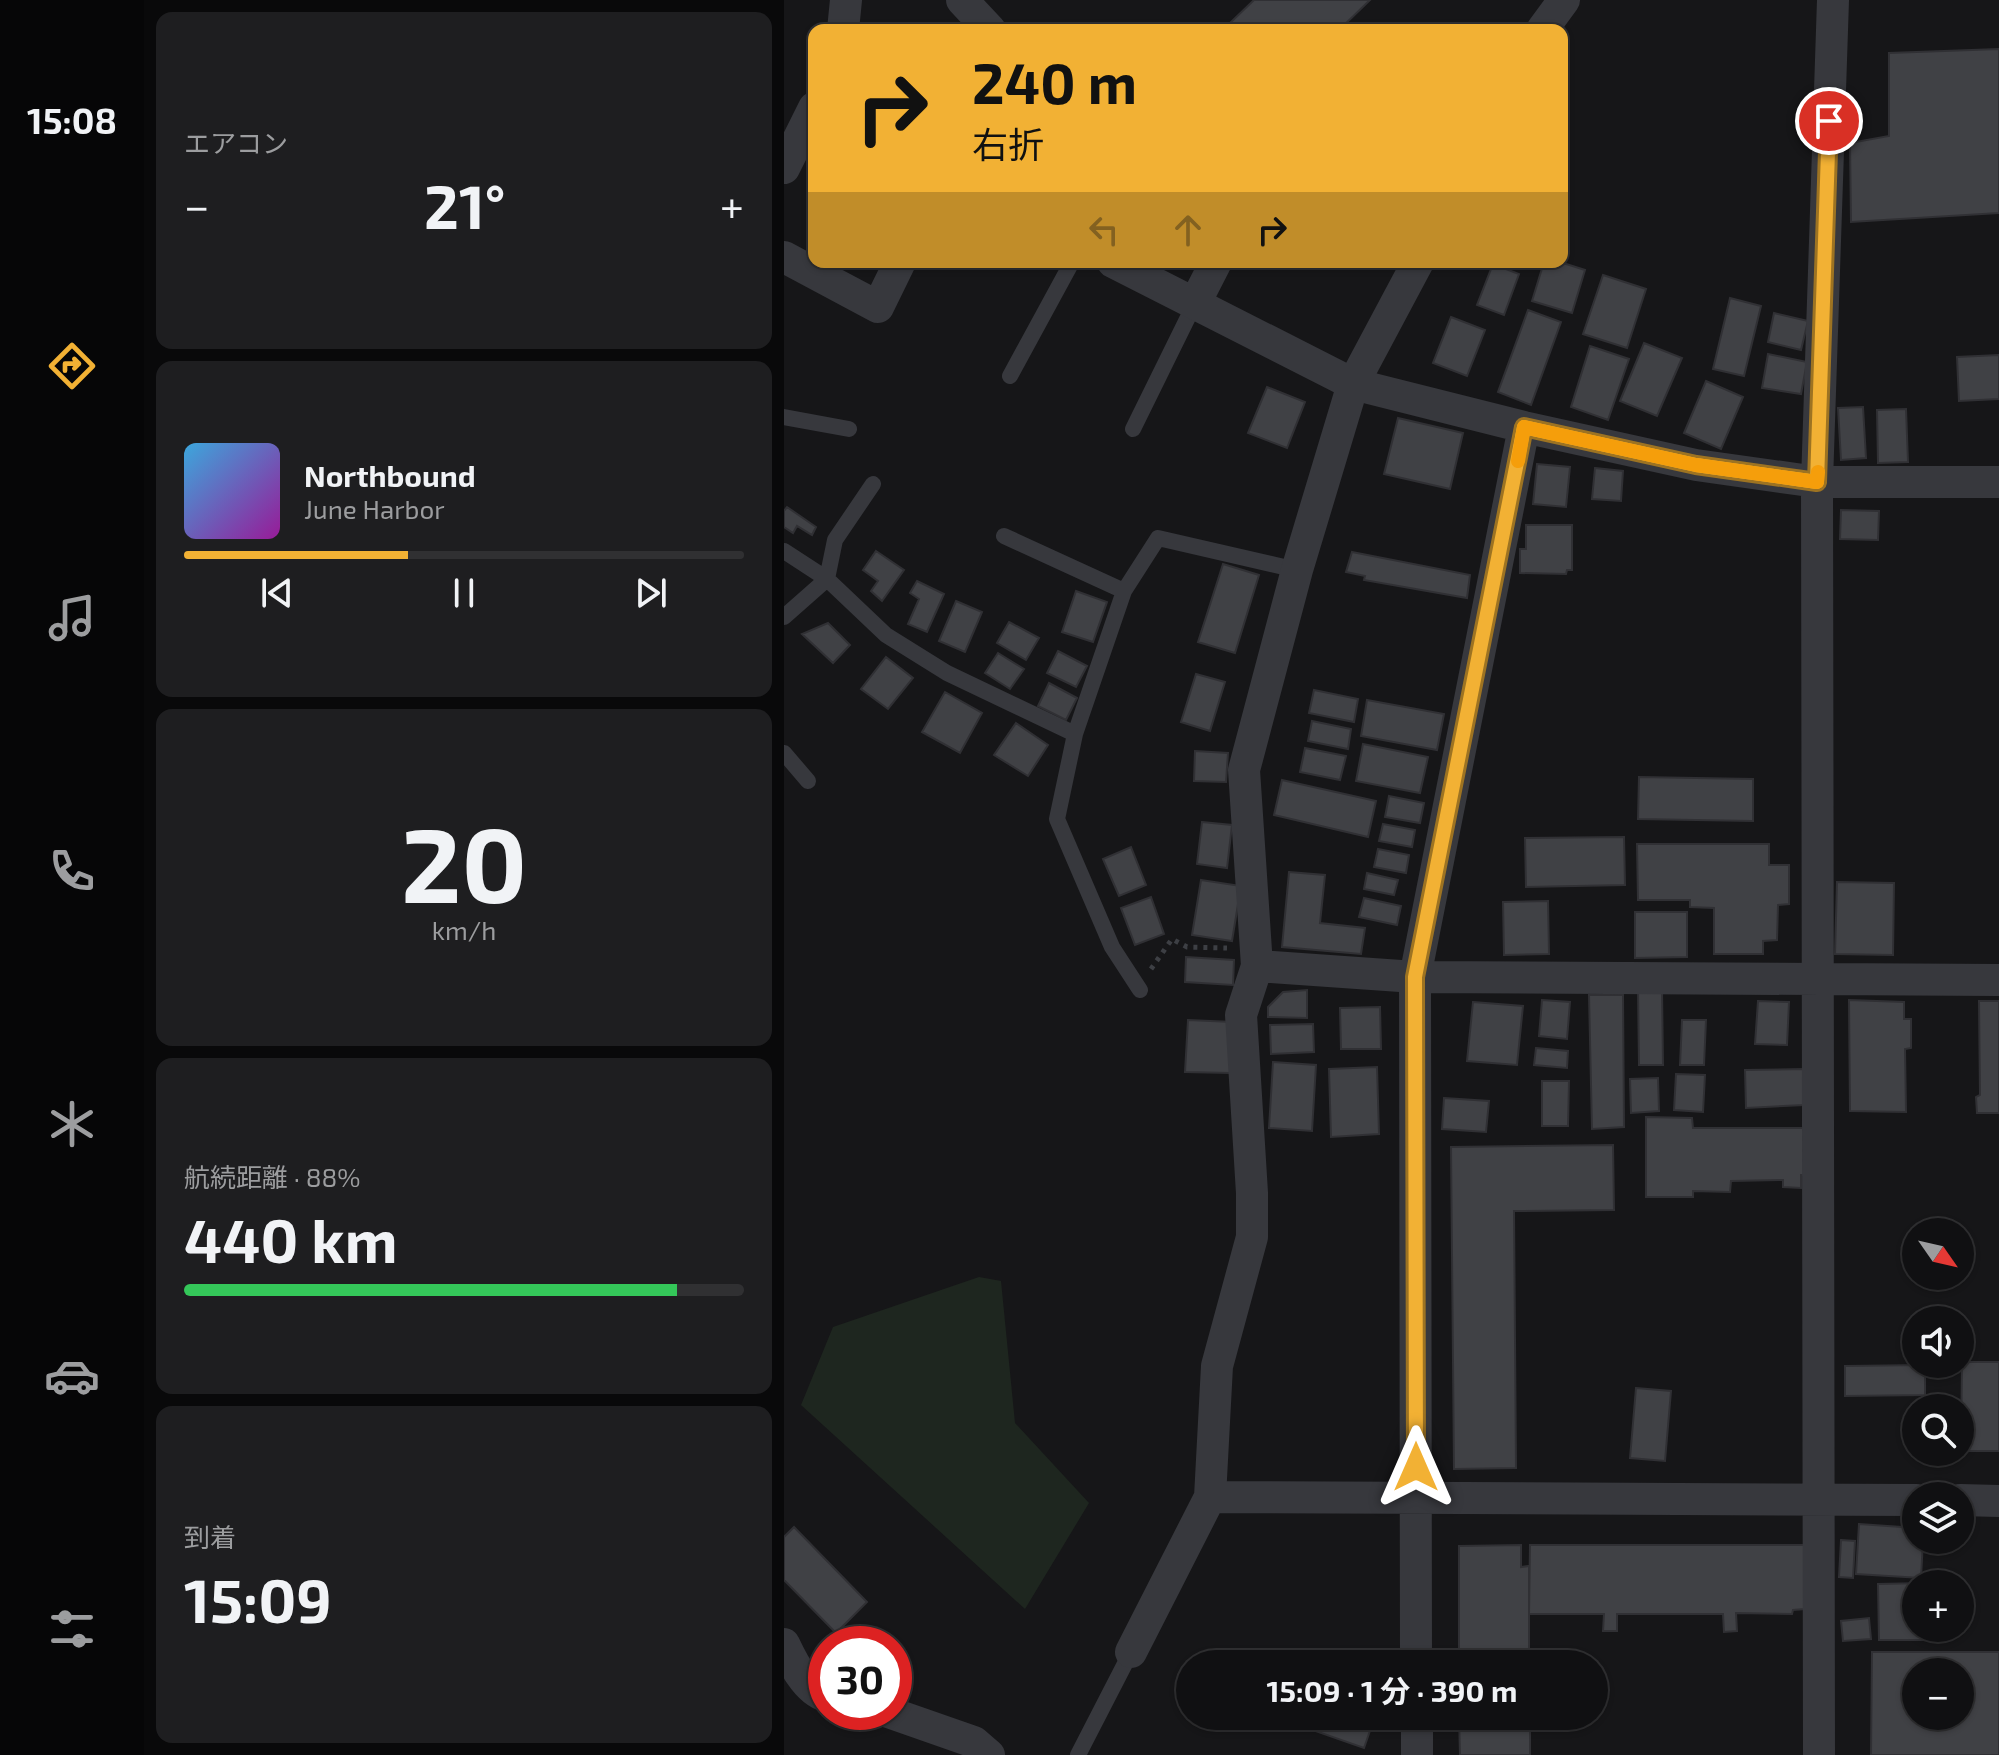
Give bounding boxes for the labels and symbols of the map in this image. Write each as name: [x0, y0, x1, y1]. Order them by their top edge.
pin: [1795, 87, 1863, 155]
north arrow: [1902, 1218, 1974, 1290]
position arrow: [1374, 1425, 1458, 1509]
speed limit sign: 30: [808, 1626, 912, 1730]

